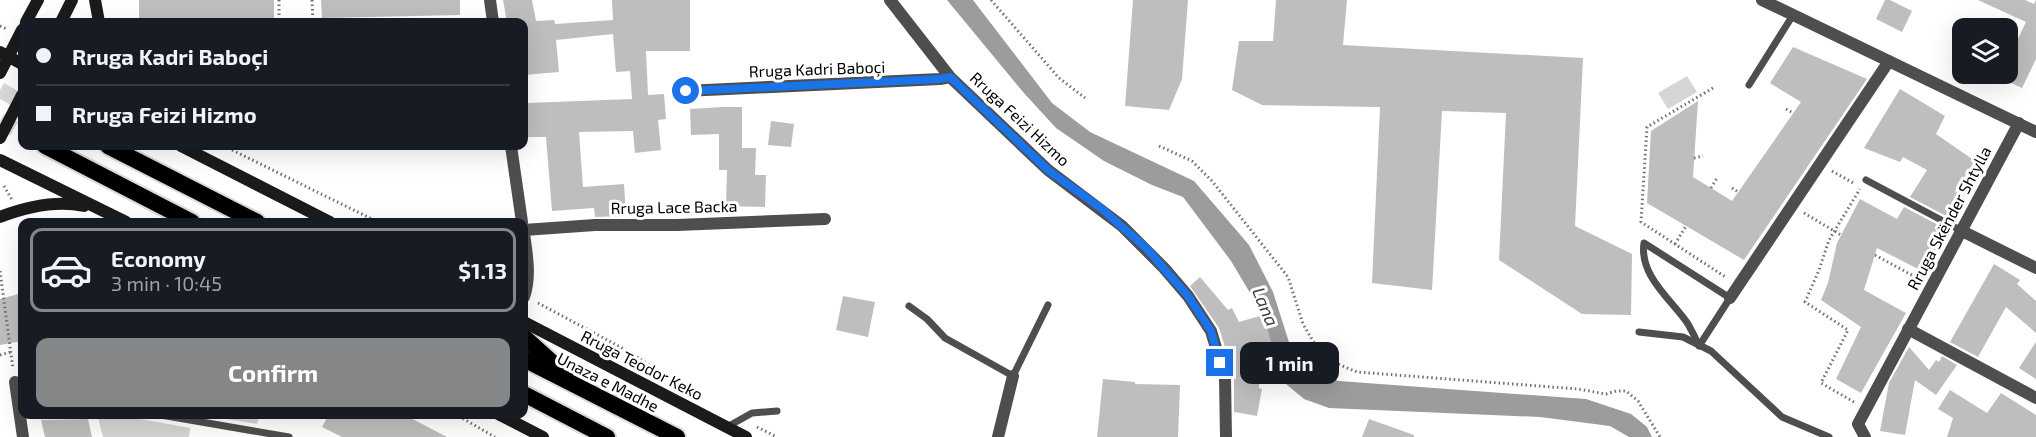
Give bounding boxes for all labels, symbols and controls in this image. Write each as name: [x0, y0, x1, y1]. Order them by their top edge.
map controls: [1952, 18, 2018, 84]
button: layers: [1952, 18, 2018, 84]
text: Rruga Kadri Baboçi: [72, 43, 268, 69]
street label: Rruga Kadri Baboçi: [748, 57, 886, 81]
street label: Rruga Feizi Hizmo: [967, 68, 1074, 170]
route start: [672, 77, 699, 104]
text: Rruga Feizi Hizmo: [72, 101, 257, 127]
street label: Rruga Skënder Shtylla: [1903, 143, 1994, 293]
street label: Rruga Lace Backa: [610, 196, 738, 217]
icon: car: [39, 243, 93, 297]
text: Economy: [111, 245, 206, 271]
text: $1.13: [458, 257, 507, 283]
text: 3 min · 10:45: [111, 271, 222, 295]
water label: Lana: [1248, 284, 1284, 329]
street label: Rruga Teodor Keko: [578, 326, 706, 403]
button: Confirm: [36, 338, 510, 407]
callout: 1 min: [1241, 342, 1340, 384]
street label: Unaza e Madhe: [554, 348, 662, 415]
route end: [1206, 349, 1233, 376]
text: 1 min: [1265, 351, 1314, 375]

